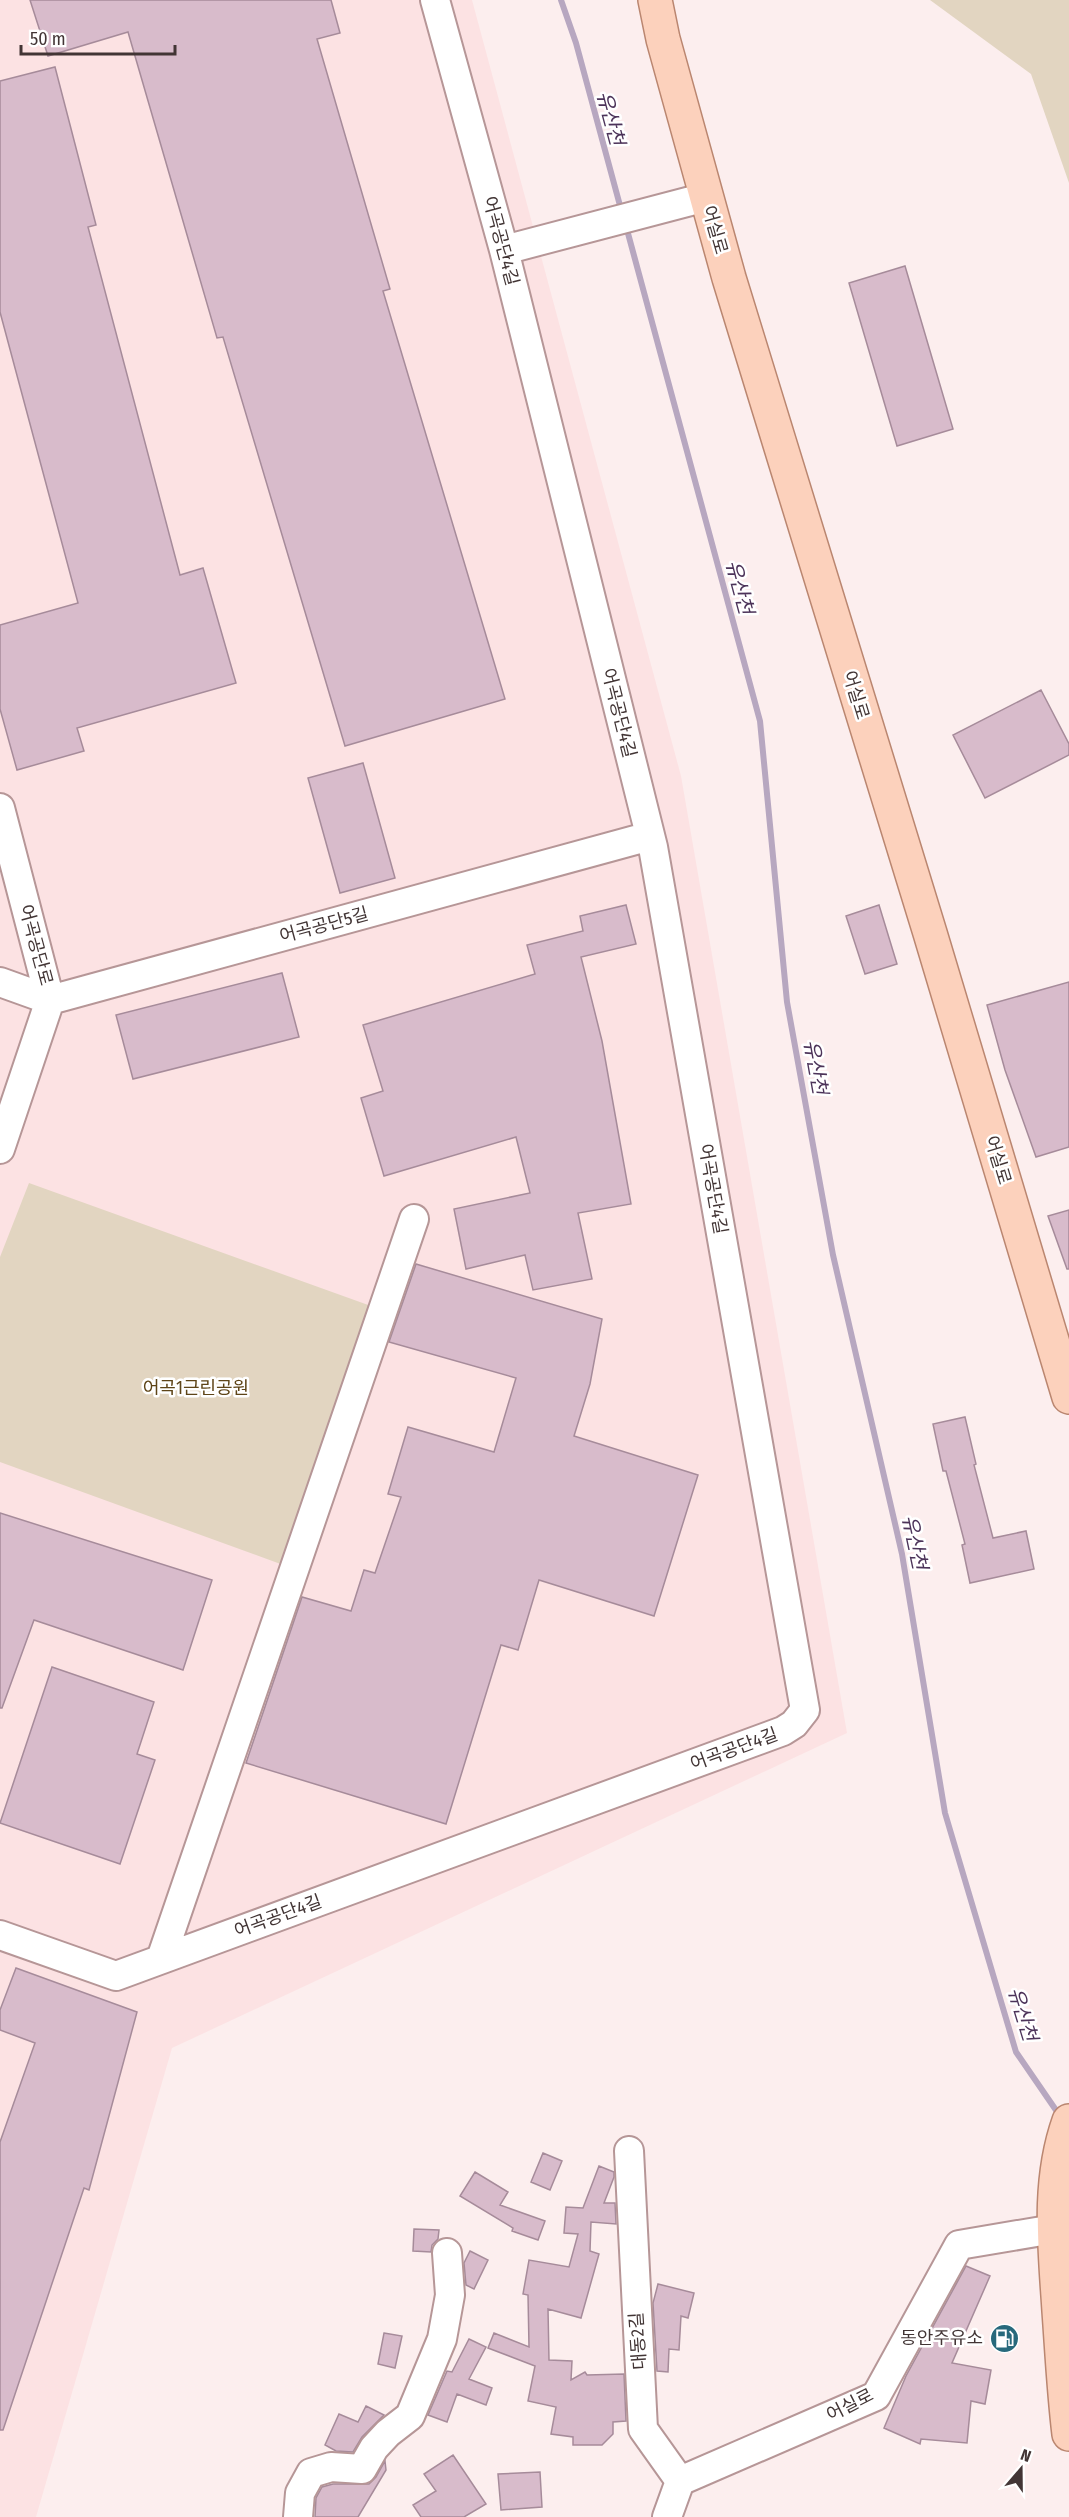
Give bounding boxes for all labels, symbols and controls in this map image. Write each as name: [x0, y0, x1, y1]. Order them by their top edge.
scale bar: [21, 18, 176, 56]
text: 50 m: [30, 28, 66, 50]
water label: 유산천: [592, 88, 630, 150]
street label: 어곡공단4길: [479, 194, 523, 288]
street label: 어실로: [698, 203, 732, 257]
water label: 유산천: [721, 557, 759, 619]
street label: 어곡공단4길: [597, 666, 641, 760]
street label: 어실로: [838, 668, 874, 722]
street label: 어곡공단로: [15, 902, 57, 988]
street label: 어곡공단5길: [277, 903, 371, 947]
water label: 유산천: [799, 1038, 833, 1099]
street label: 어실로: [980, 1133, 1016, 1187]
street label: 어곡공단4길: [694, 1142, 732, 1236]
park label: 어곡1근린공원: [143, 1377, 249, 1399]
water label: 유산천: [898, 1513, 933, 1574]
street label: 어곡공단4길: [687, 1723, 781, 1775]
street label: 어곡공단4길: [231, 1890, 325, 1942]
water label: 유산천: [1003, 1984, 1043, 2046]
street label: 대동2길: [625, 2311, 651, 2371]
fuel station icon: 동안주유소: [988, 2322, 1020, 2354]
place label: 동안주유소: [900, 2327, 983, 2349]
street label: 어실로: [823, 2384, 877, 2426]
north arrow: [991, 2439, 1051, 2499]
text: N: [1018, 2445, 1034, 2466]

